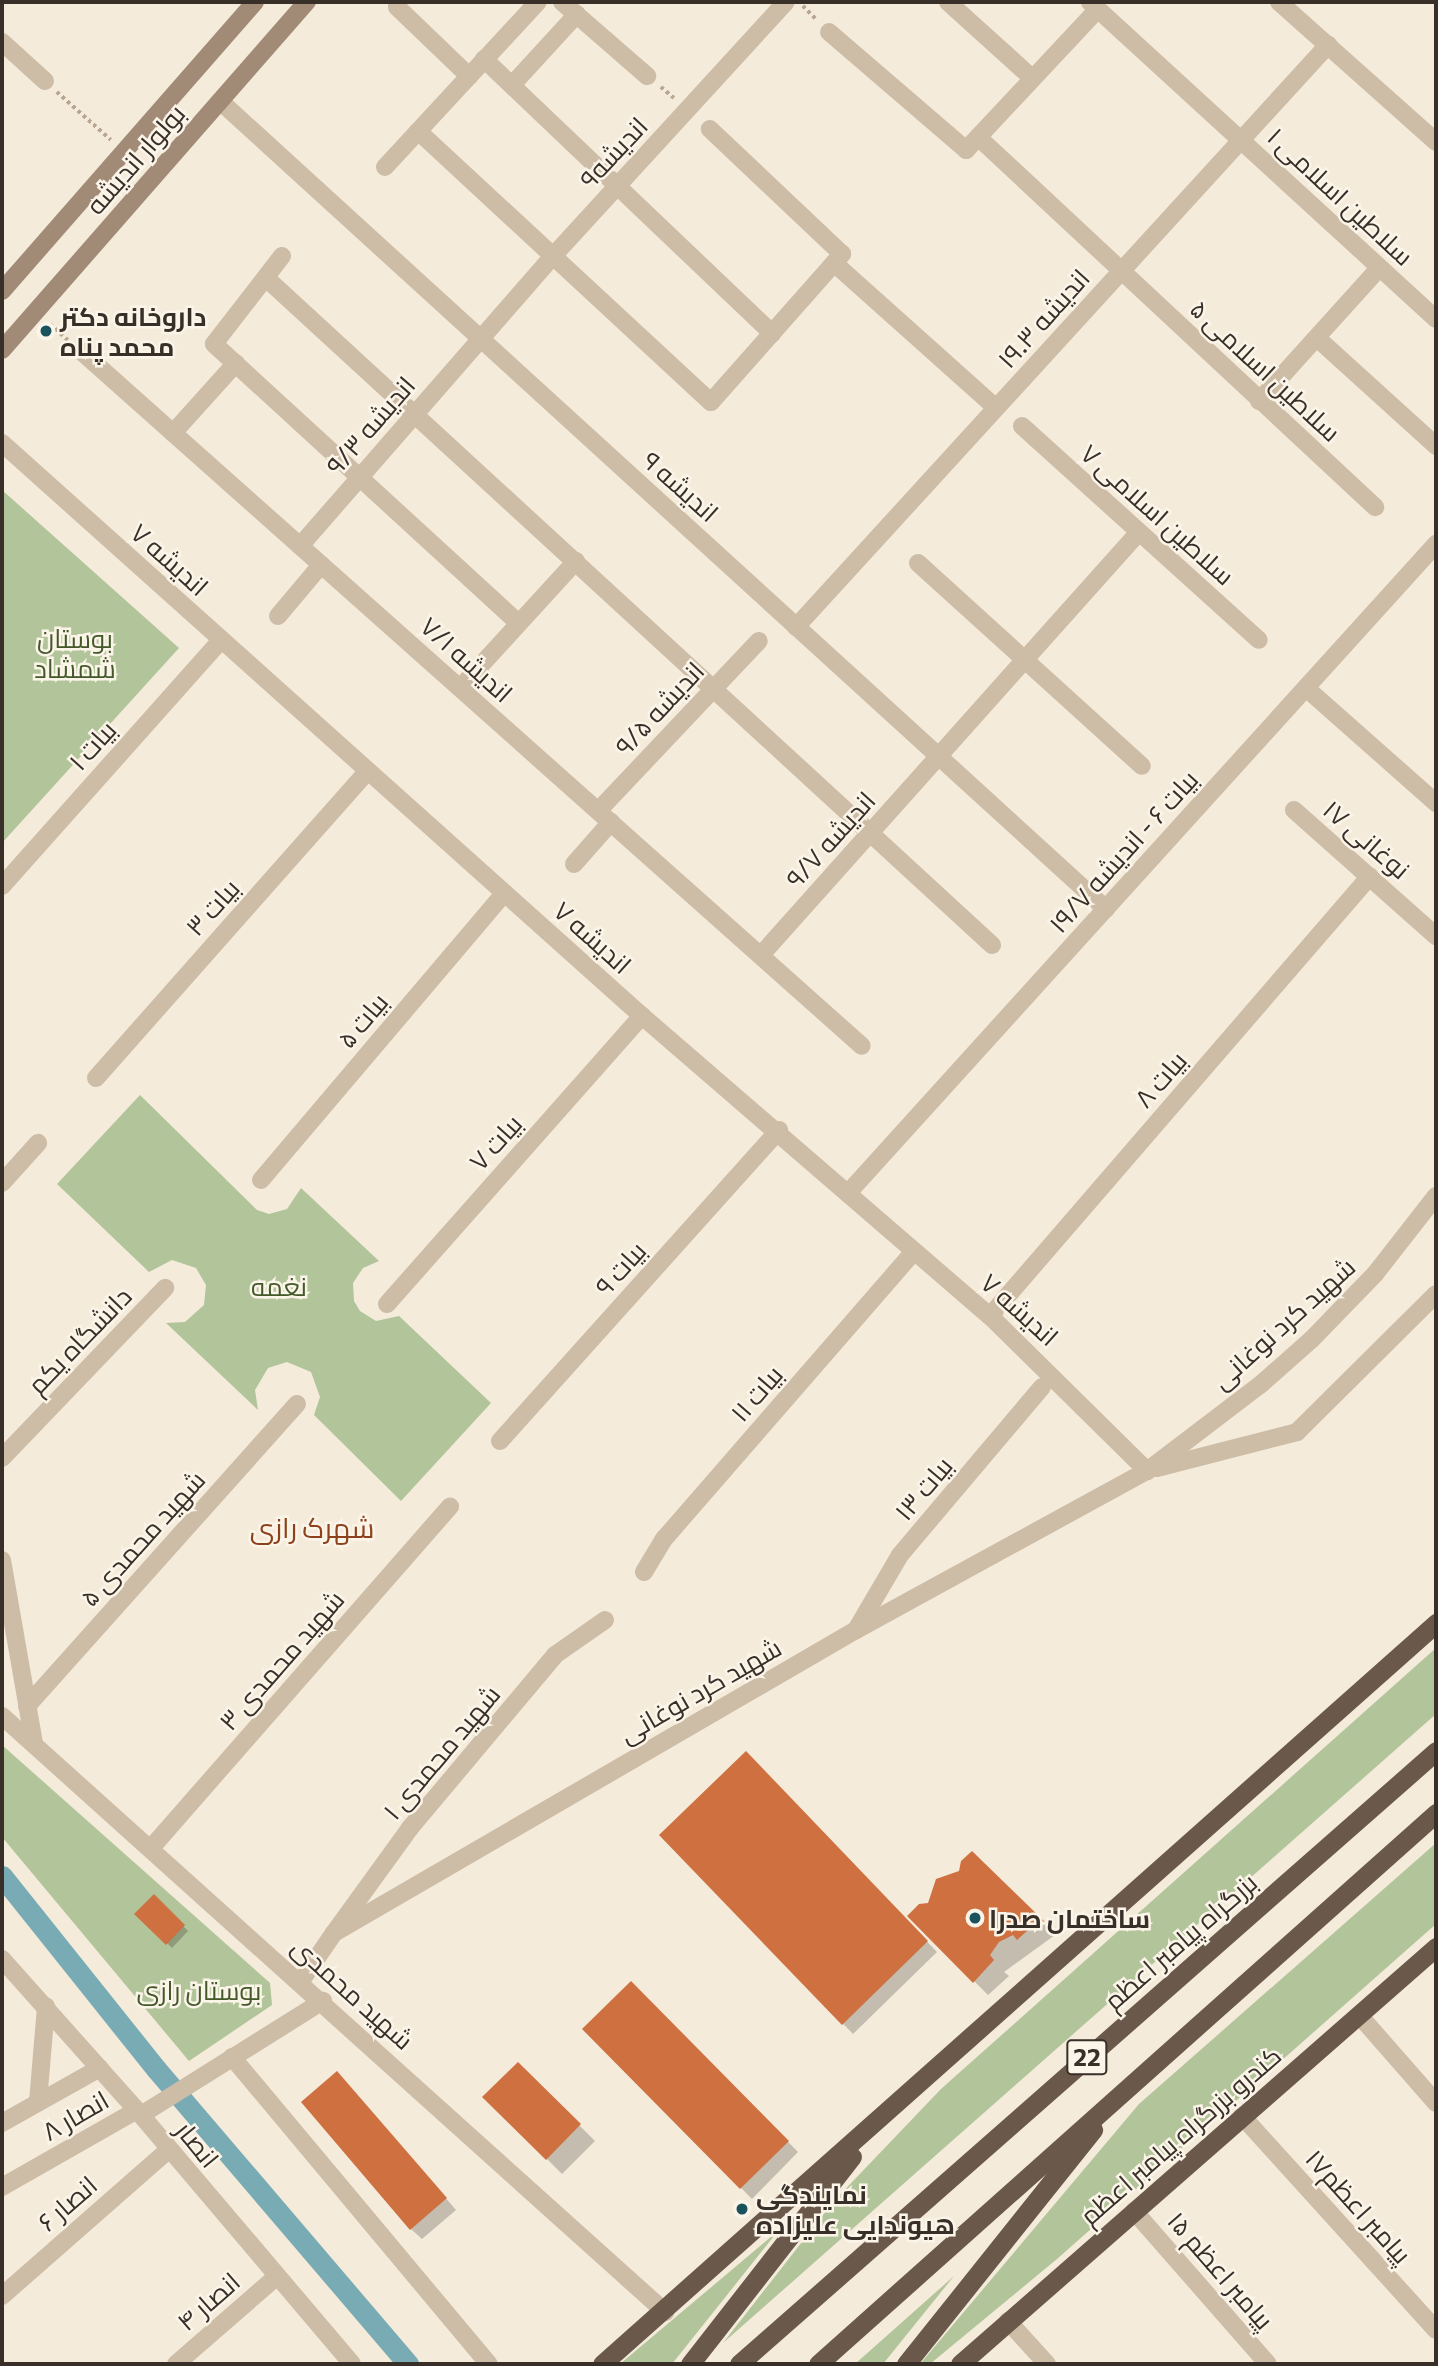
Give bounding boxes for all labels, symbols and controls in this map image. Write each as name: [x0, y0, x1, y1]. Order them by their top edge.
street label: بولوار اندیشه: [79, 98, 191, 220]
street label: اندیشه۹: [572, 110, 654, 194]
street label: سلاطین اسلامی ۱: [1262, 121, 1420, 271]
street label: اندیشه ۱۹.۳: [990, 262, 1096, 374]
street label: سلاطین اسلامی ۵: [1184, 292, 1348, 448]
place label: داروخانه دکتر محمد پناه: [60, 300, 206, 362]
marker: داروخانه دکتر محمد پناه: [38, 323, 54, 339]
street label: اندیشه ۹/۳: [319, 370, 421, 480]
street label: سلاطین اسلامی ۷: [1075, 437, 1241, 591]
street label: اندیشه ۹: [637, 444, 725, 528]
street label: اندیشه ۷: [125, 516, 215, 602]
street label: اندیشه ۷/۱: [415, 610, 519, 708]
park label: بوستان شمشاد: [34, 622, 116, 684]
street label: اندیشه ۹/۵: [608, 655, 710, 761]
street label: بیات ۱: [62, 714, 122, 776]
street label: بیات ۶ - اندیشه ۱۹/۷: [1042, 763, 1204, 939]
street label: اندیشه ۹/۷: [779, 785, 881, 893]
street label: نوغانی ۱۷: [1317, 793, 1417, 885]
street label: بیات ۳: [179, 872, 245, 942]
street label: اندیشه ۷: [548, 894, 638, 980]
street label: بیات ۵: [330, 986, 394, 1054]
street label: بیات ۸: [1127, 1045, 1193, 1113]
street label: بیات ۷: [462, 1108, 528, 1176]
street label: بیات ۹: [588, 1235, 652, 1301]
street label: شهید کرد نوغانی: [1205, 1251, 1361, 1395]
street label: اندیشه ۷: [975, 1266, 1065, 1352]
park label: نغمه: [251, 1270, 307, 1302]
street label: دانشگاه یکم: [20, 1280, 138, 1400]
street label: بیات ۱۱: [723, 1359, 789, 1427]
street label: بیات ۱۳: [887, 1450, 959, 1526]
street label: شهید محمدی ۵: [73, 1464, 211, 1612]
district label: شهرک رازی: [250, 1510, 374, 1544]
street label: شهید محمدی ۳: [212, 1584, 350, 1736]
street label: شهید کرد نوغانی: [614, 1631, 786, 1749]
street label: شهید محمدی ۱: [376, 1679, 506, 1825]
street label: بزرگراه پیامبر اعظم: [1097, 1866, 1263, 2016]
place label: ساختمان صدرا: [989, 1902, 1150, 1934]
marker: ساختمان صدرا: [967, 1910, 983, 1926]
street label: شهید محمدی: [286, 1930, 420, 2056]
park label: بوستان رازی: [136, 1974, 262, 2006]
road number: 22: [1066, 2036, 1108, 2078]
street label: کندرو بزرگراه پیامبر اعظم: [1073, 2039, 1287, 2231]
street label: انصار ۸: [36, 2084, 114, 2146]
street label: انصار: [170, 2115, 226, 2173]
street label: پیامبر اعظم۱۷: [1300, 2143, 1418, 2269]
street label: انصار ۶: [31, 2169, 103, 2237]
place label: نمایندگی هیوندایی علیزاده: [756, 2178, 955, 2240]
marker: نمایندگی هیوندایی علیزاده: [734, 2201, 750, 2217]
street label: پیامبر اعظم ۱۵: [1161, 2205, 1281, 2335]
street label: انصار ۴: [170, 2265, 246, 2337]

